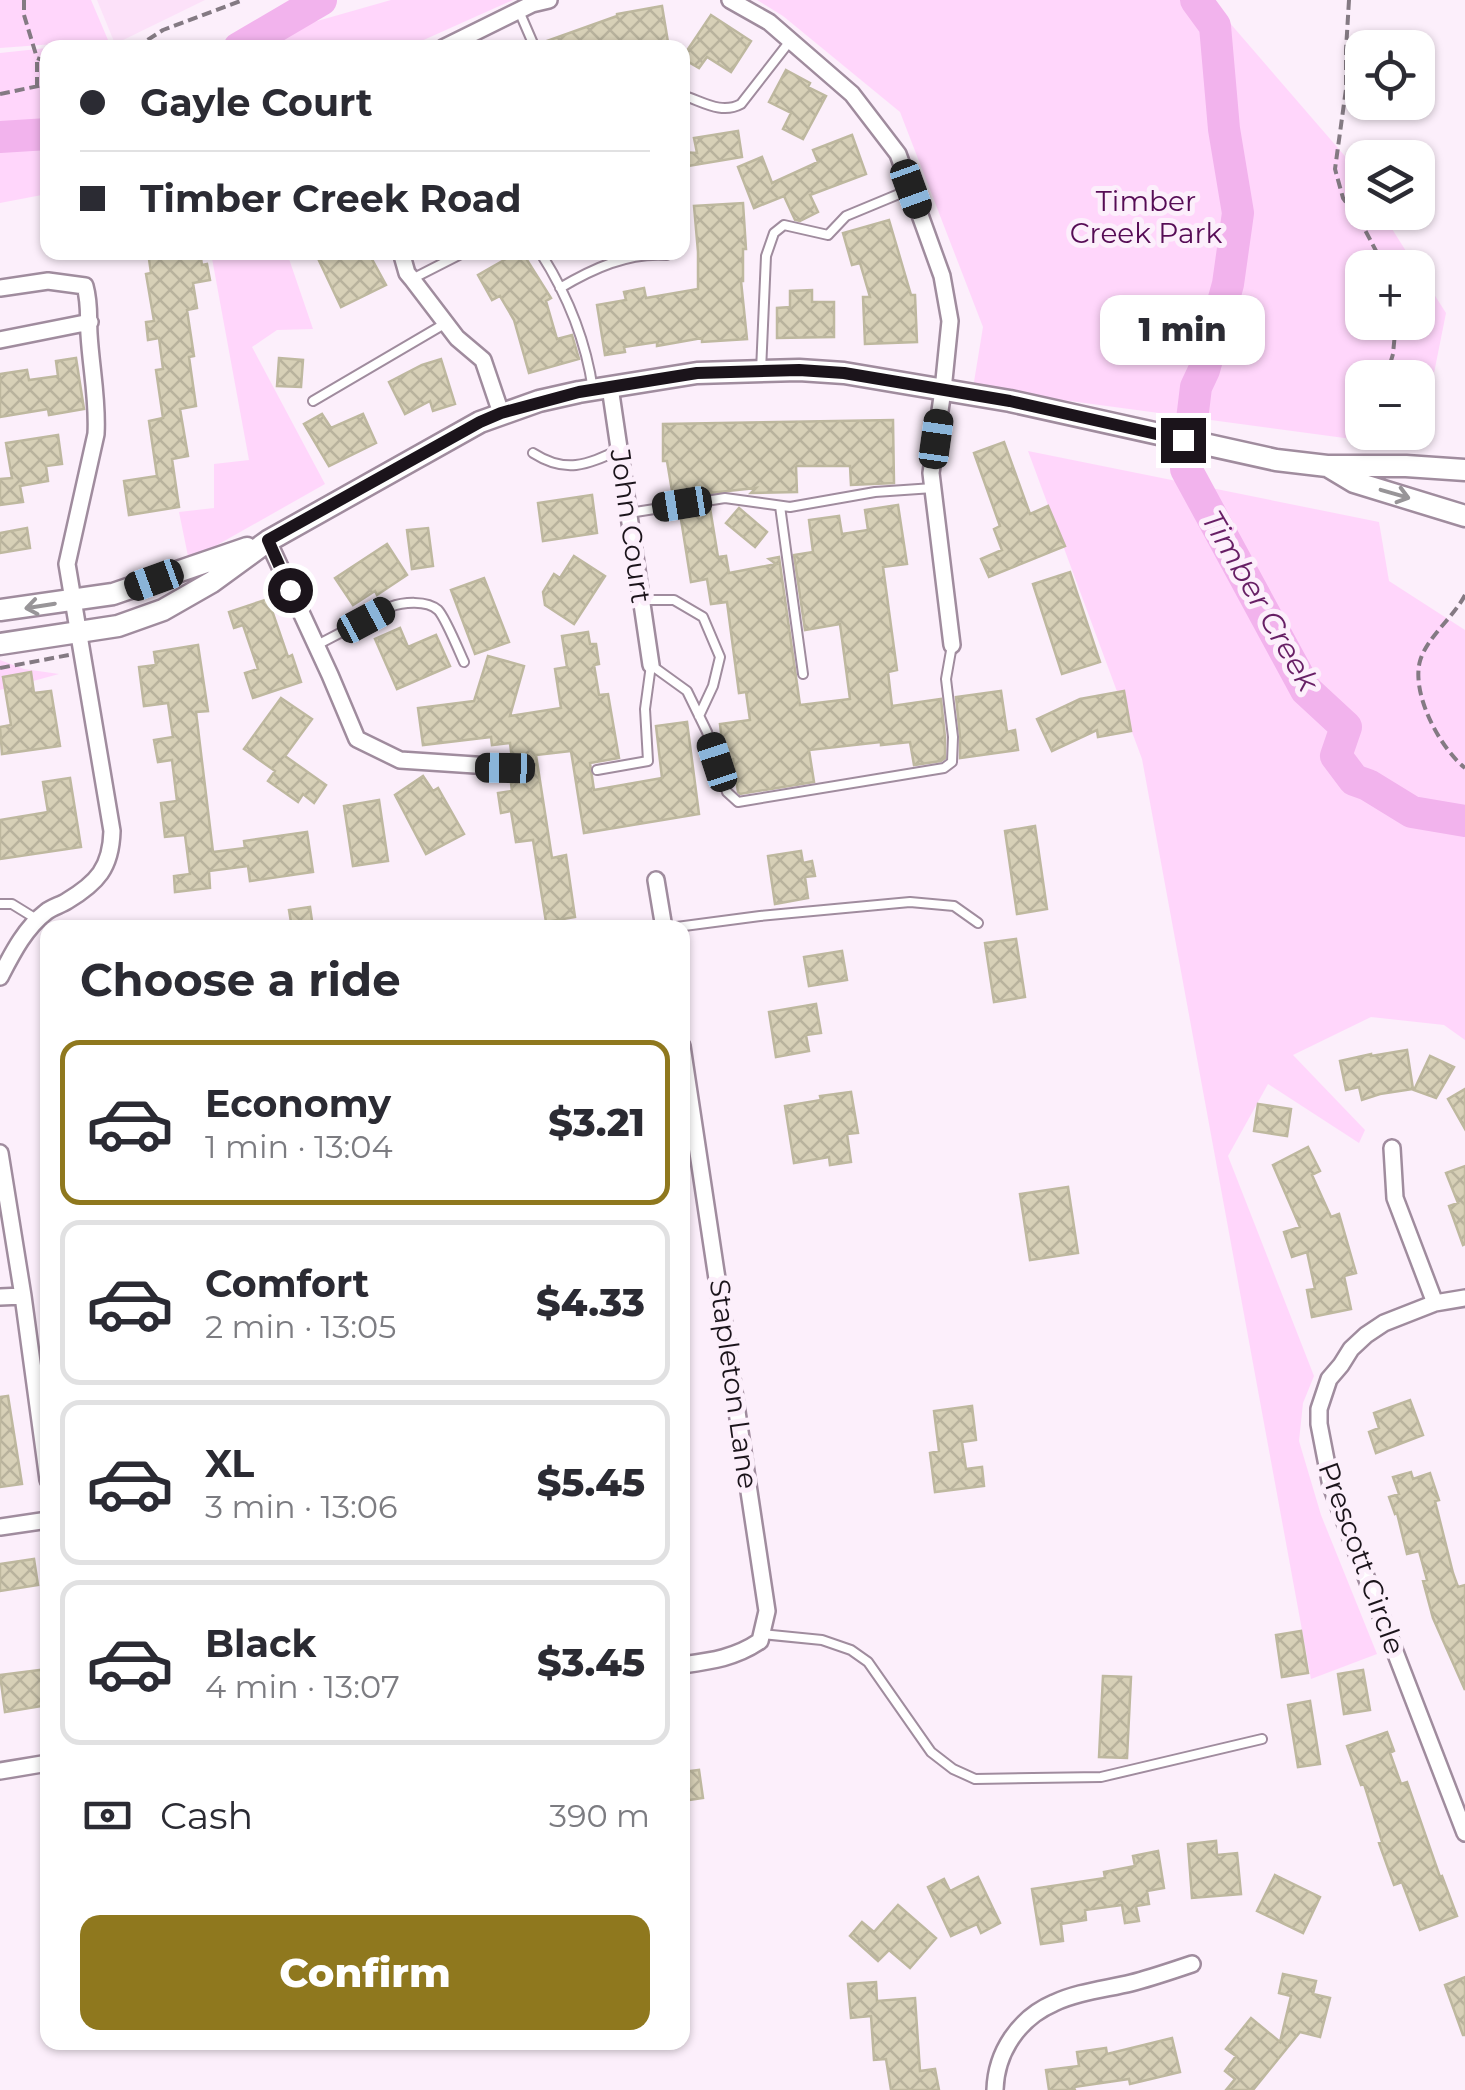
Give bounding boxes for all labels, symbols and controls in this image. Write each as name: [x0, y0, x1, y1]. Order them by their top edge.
map controls: [1345, 30, 1435, 450]
button: locate: [1345, 30, 1435, 120]
text: Gayle Court: [140, 79, 373, 126]
button: layers: [1345, 140, 1435, 230]
car: [887, 156, 935, 222]
text: Timber Creek Road: [140, 175, 522, 222]
park label: Timber Creek Park: [1070, 184, 1223, 250]
button: +: [1345, 250, 1435, 340]
callout: 1 min: [1100, 295, 1266, 365]
text: 1 min: [1138, 310, 1227, 349]
button: −: [1345, 360, 1435, 450]
car: [917, 407, 955, 471]
route end: [1161, 418, 1206, 463]
street label: John Court: [603, 446, 659, 605]
car: [650, 484, 714, 524]
one-way arrow: [1379, 485, 1410, 504]
water label: Timber Creek: [1194, 504, 1328, 699]
car: [121, 556, 187, 604]
route start: [268, 568, 313, 613]
car: [332, 593, 400, 647]
one-way arrow: [24, 597, 57, 615]
car: [693, 729, 741, 795]
car: [475, 752, 535, 784]
text: Choose a ride: [80, 952, 401, 1007]
icon: car: [85, 1078, 175, 1168]
text: Economy: [205, 1080, 391, 1127]
text: $3.21: [548, 1099, 645, 1146]
text: 1 min · 13:04: [205, 1127, 393, 1166]
icon: car: [85, 1258, 175, 1348]
text: Comfort: [205, 1260, 369, 1307]
street label: Stapleton Lane: [702, 1277, 766, 1491]
text: $4.33: [536, 1279, 645, 1326]
text: 2 min · 13:05: [205, 1307, 396, 1346]
icon: car: [85, 1438, 175, 1528]
text: XL: [205, 1440, 254, 1487]
street label: Prescott Circle: [1311, 1457, 1413, 1659]
text: $5.45: [537, 1459, 645, 1506]
text: 3 min · 13:06: [205, 1487, 398, 1526]
icon: car: [85, 1618, 175, 1708]
text: Black: [205, 1620, 316, 1667]
text: $3.45: [537, 1639, 645, 1686]
text: 4 min · 13:07: [205, 1667, 400, 1706]
icon: cash: [80, 1788, 135, 1843]
text: Cash: [160, 1792, 253, 1839]
text: 390 m: [549, 1796, 650, 1835]
button: Confirm: [80, 1915, 650, 2030]

